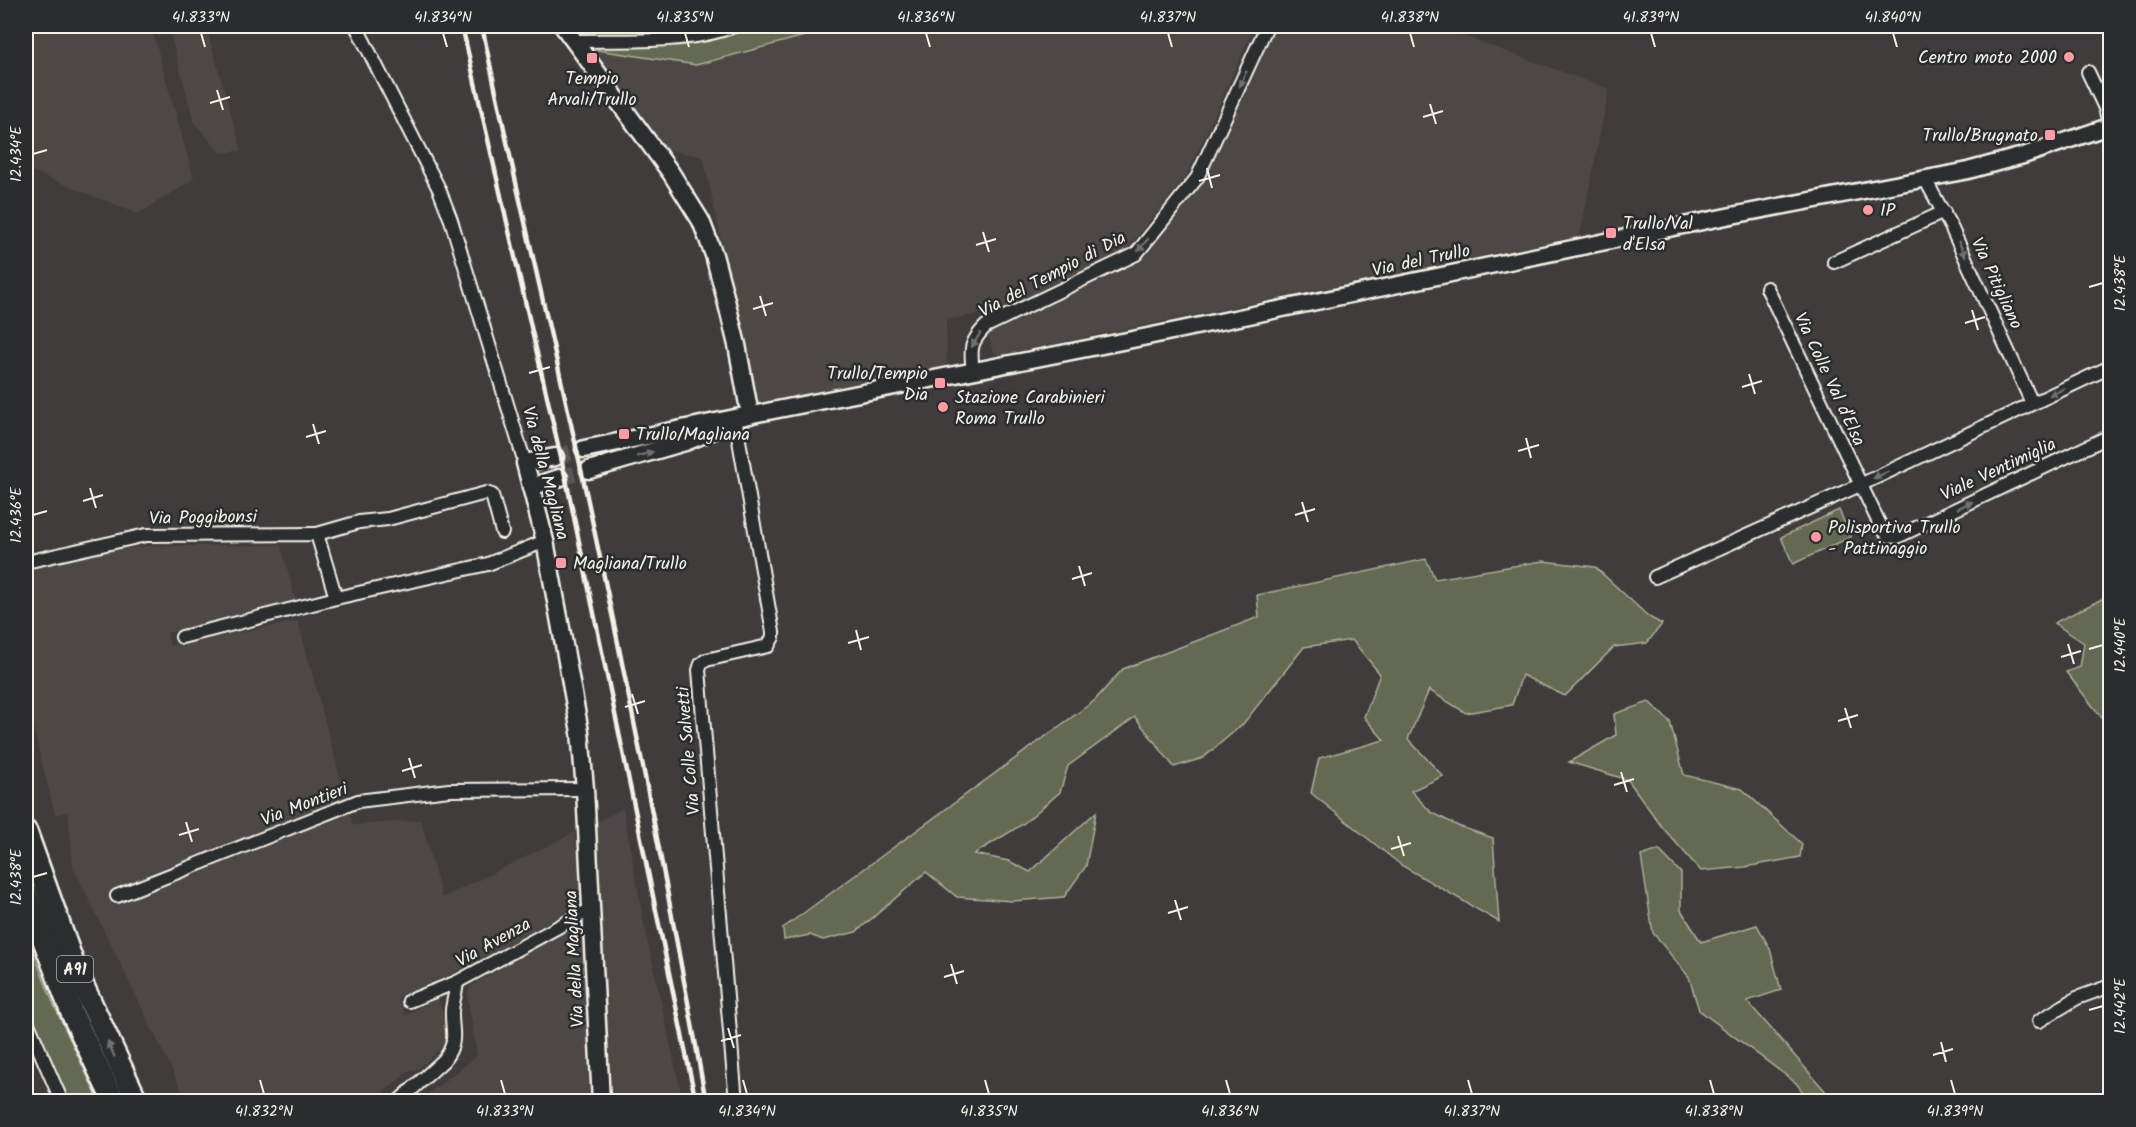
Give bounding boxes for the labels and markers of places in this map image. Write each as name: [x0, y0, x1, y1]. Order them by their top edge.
place label: Centro moto 2000: [1918, 44, 2057, 73]
marker: Centro moto 2000: [2062, 50, 2076, 64]
marker: Tempio Arvali/Trullo: [585, 51, 599, 65]
place label: Tempio Arvali/Trullo: [547, 65, 637, 115]
place label: Trullo/Brugnato: [1923, 122, 2038, 151]
marker: Trullo/Brugnato: [2043, 128, 2057, 142]
place label: IP: [1880, 197, 1897, 226]
marker: IP: [1861, 203, 1875, 217]
place label: Trullo/Val d'Elsa: [1623, 210, 1694, 260]
marker: Trullo/Val d'Elsa: [1604, 226, 1618, 240]
place label: Trullo/Tempio Dia: [827, 360, 928, 410]
marker: Trullo/Tempio Dia: [933, 376, 947, 390]
place label: Stazione Carabinieri Roma Trullo: [955, 384, 1106, 434]
marker: Stazione Carabinieri Roma Trullo: [936, 400, 950, 414]
place label: Trullo/Magliana: [636, 421, 750, 450]
marker: Trullo/Magliana: [617, 427, 631, 441]
place label: Polisportiva Trullo - Pattinaggio: [1828, 514, 1961, 564]
marker: Polisportiva Trullo - Pattinaggio: [1809, 530, 1823, 544]
place label: Magliana/Trullo: [573, 550, 687, 579]
marker: Magliana/Trullo: [554, 556, 568, 570]

